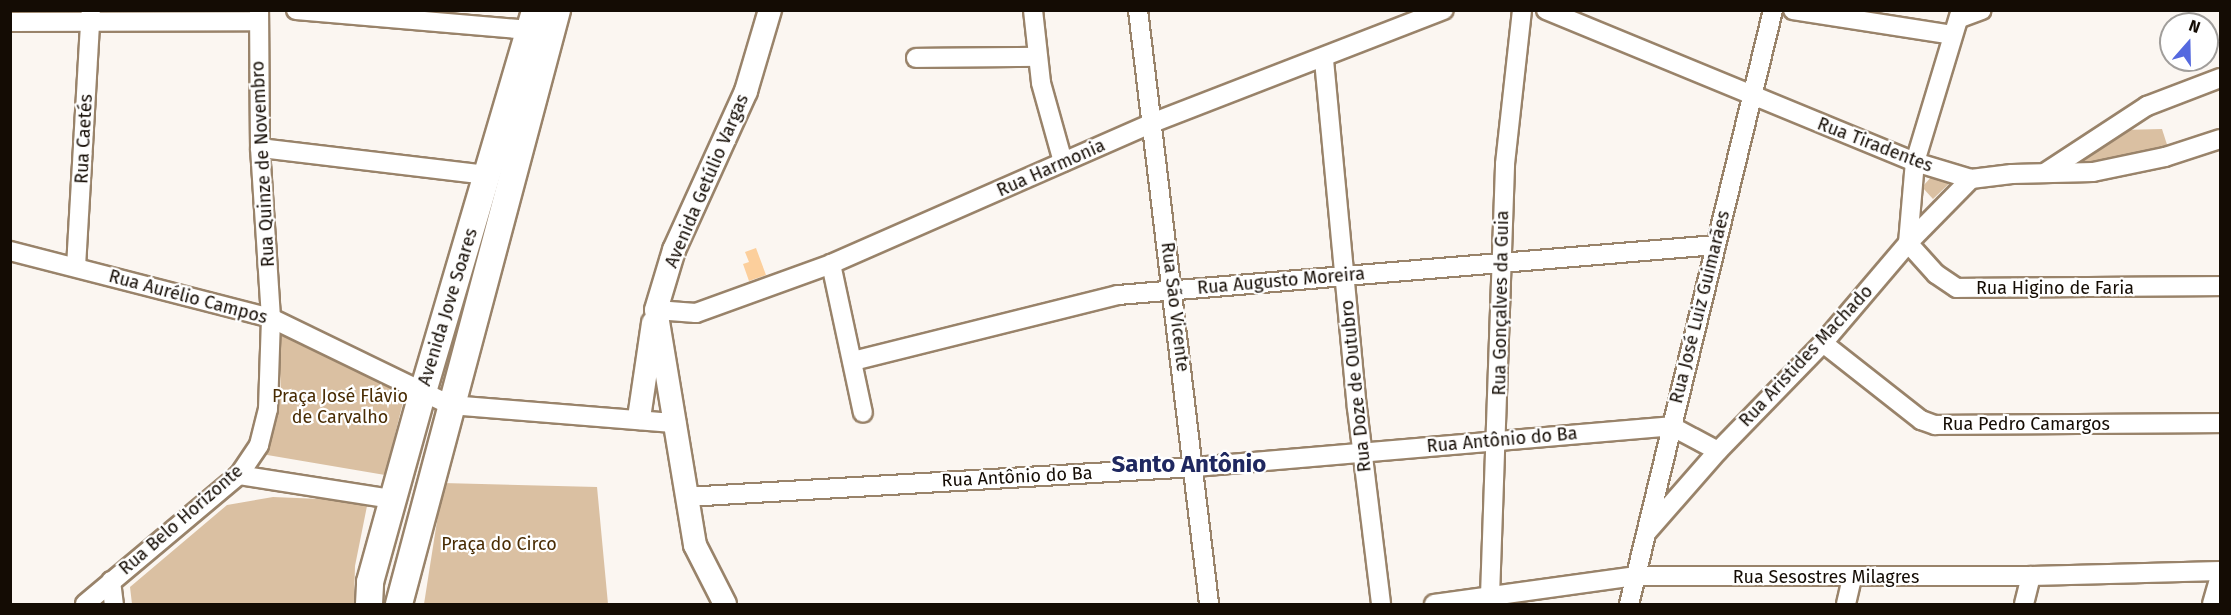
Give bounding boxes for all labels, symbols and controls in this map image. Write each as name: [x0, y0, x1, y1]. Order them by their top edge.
north arrow: [2159, 12, 2219, 72]
text: N: [2186, 16, 2203, 37]
street label: Rua Quinze de Novembro: [247, 60, 279, 268]
street label: Avenida Getúlio Vargas: [661, 91, 753, 271]
street label: Rua Caetés: [71, 94, 97, 184]
street label: Rua Tiradentes: [1814, 113, 1936, 177]
street label: Rua Harmonia: [994, 134, 1108, 202]
street label: Rua José Luiz Guimarães: [1666, 208, 1734, 406]
street label: Rua Gonçalves da Guia: [1489, 210, 1513, 396]
street label: Avenida Jove Soares: [414, 226, 482, 388]
street label: Rua São Vicente: [1156, 241, 1194, 373]
street label: Rua Augusto Moreira: [1196, 263, 1366, 299]
street label: Rua Aurélio Campos: [106, 265, 270, 329]
street label: Rua Higino de Faria: [1976, 277, 2134, 299]
street label: Rua Aristides Machado: [1735, 281, 1877, 431]
street label: Rua Doze de Outubro: [1336, 299, 1376, 473]
park label: Praça José Flávio de Carvalho: [272, 386, 408, 428]
street label: Rua Pedro Camargos: [1942, 413, 2110, 435]
street label: Rua Antônio do Ba: [1426, 423, 1578, 457]
district label: Santo Antônio: [1112, 451, 1266, 479]
street label: Rua Belo Horizonte: [115, 460, 247, 580]
street label: Rua Antônio do Ba: [941, 462, 1093, 492]
park label: Praça do Circo: [441, 533, 557, 555]
street label: Rua Sesostres Milagres: [1733, 566, 1919, 588]

